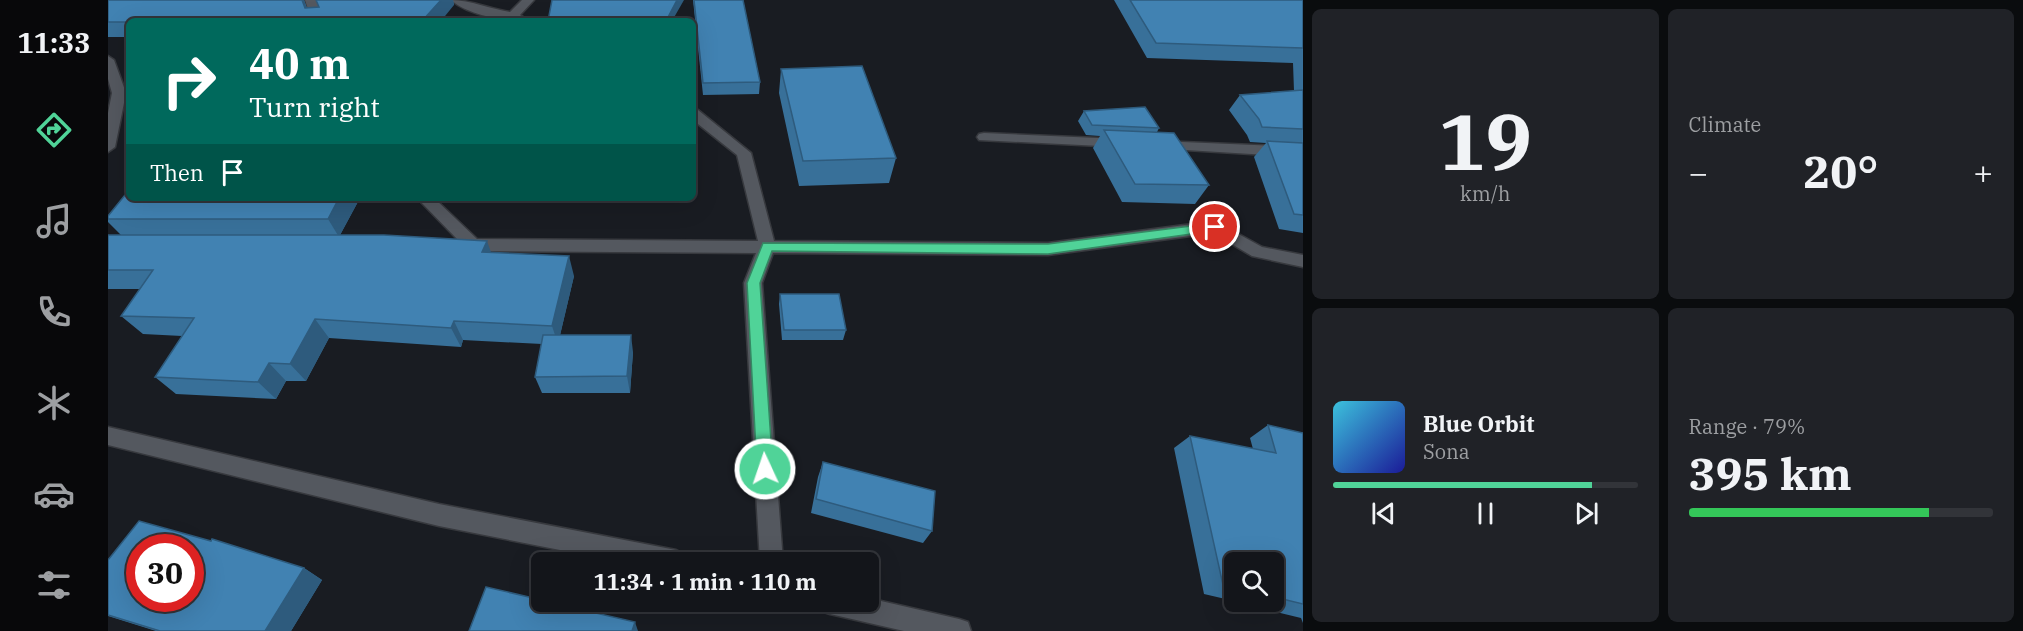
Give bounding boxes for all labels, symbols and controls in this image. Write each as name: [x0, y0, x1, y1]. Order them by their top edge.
text: 11:33: [18, 25, 90, 60]
text: 40 m: [249, 36, 350, 91]
icon: right: [150, 42, 228, 120]
text: Turn right: [249, 89, 380, 124]
text: 19: [1438, 90, 1532, 191]
icon: directions: [33, 109, 75, 151]
text: Climate: [1689, 111, 1761, 138]
text: 20°: [1803, 142, 1878, 200]
text: −: [1689, 151, 1708, 194]
text: +: [1973, 151, 1993, 194]
icon: arrive: [216, 156, 249, 189]
text: Then: [150, 158, 204, 187]
text: km/h: [1460, 180, 1511, 207]
icon: music: [33, 200, 75, 242]
pin: [1189, 201, 1240, 252]
icon: arrive: [1198, 210, 1231, 243]
icon: phone: [33, 291, 75, 333]
icon: climate: [33, 382, 75, 424]
text: Blue Orbit: [1423, 409, 1534, 438]
text: Range · 79%: [1689, 413, 1805, 440]
position arrow: [733, 437, 797, 501]
text: Sona: [1423, 438, 1470, 465]
text: 395 km: [1689, 444, 1852, 502]
icon: car: [33, 473, 75, 515]
icon: previous: [1367, 497, 1400, 530]
icon: pause: [1469, 497, 1502, 530]
icon: next: [1570, 497, 1603, 530]
speed limit sign: 30: [126, 534, 204, 612]
map controls: [1224, 552, 1284, 612]
button: search: [1224, 552, 1284, 612]
icon: filters: [33, 564, 75, 606]
text: 11:34 · 1 min · 110 m: [593, 567, 817, 596]

